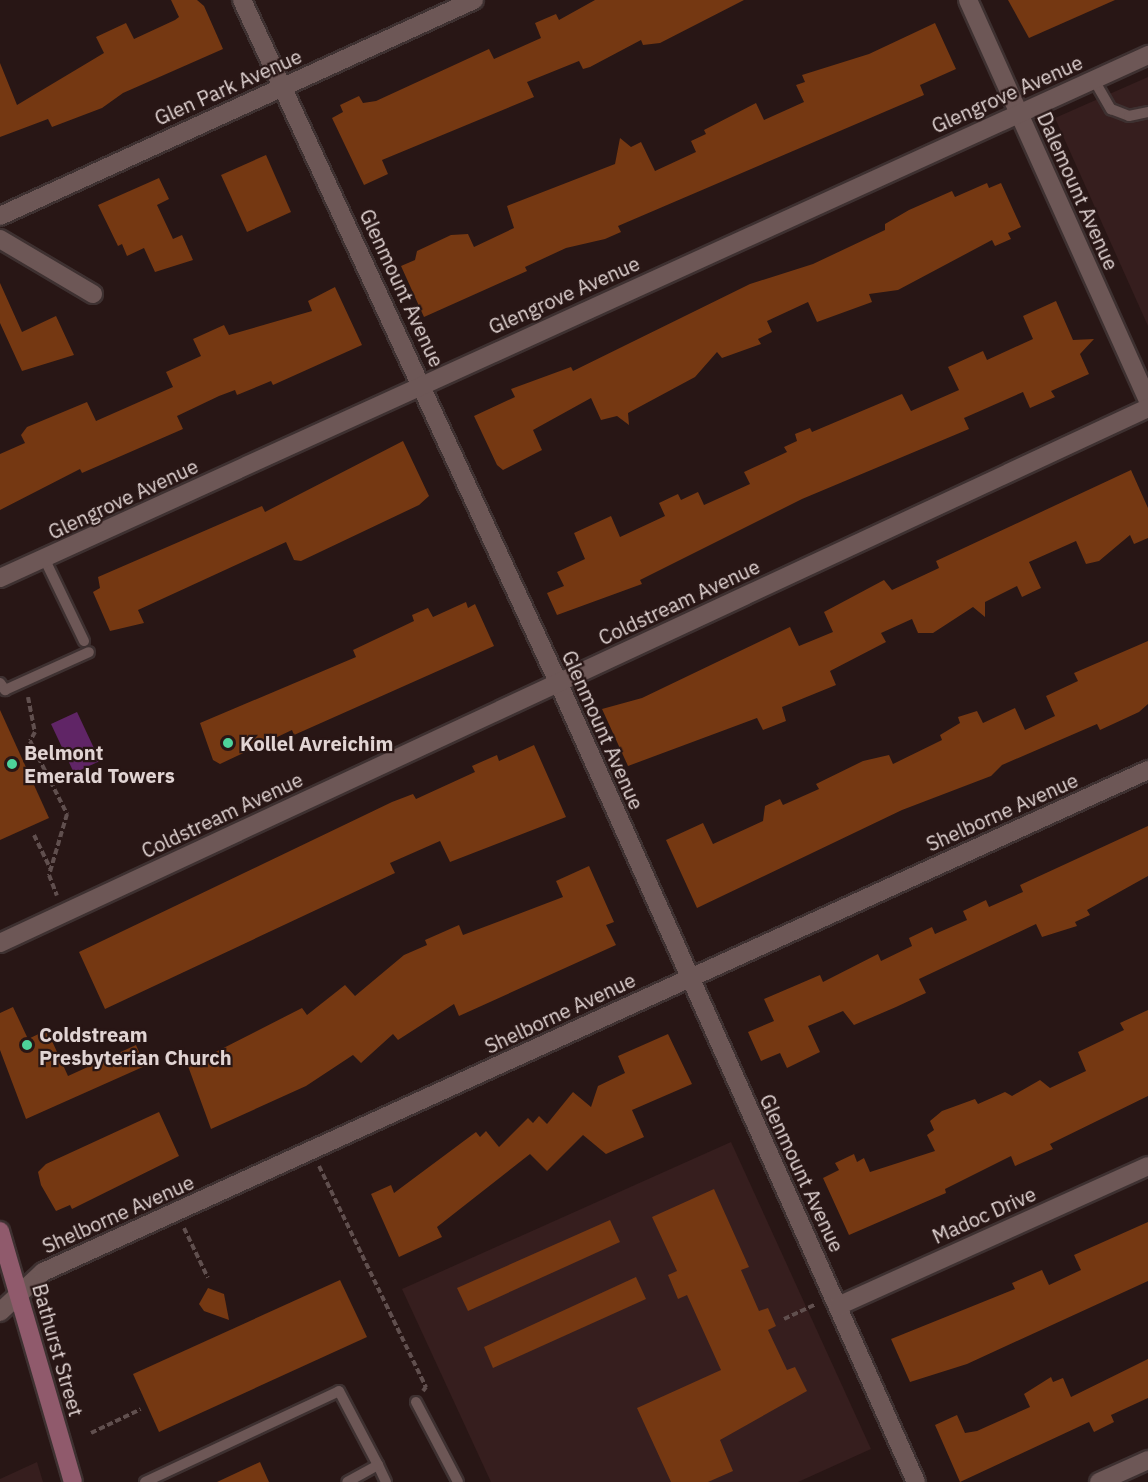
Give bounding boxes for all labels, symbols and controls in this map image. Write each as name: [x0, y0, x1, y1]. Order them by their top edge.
street label: Glen Park Avenue: [151, 44, 305, 130]
street label: Glengrove Avenue: [928, 50, 1086, 138]
street label: Dalemount Avenue: [1032, 108, 1124, 274]
street label: Glenmount Avenue: [355, 205, 449, 371]
street label: Glengrove Avenue: [485, 251, 643, 339]
street label: Glengrove Avenue: [44, 454, 202, 544]
street label: Coldstream Avenue: [595, 554, 763, 650]
street label: Glenmount Avenue: [557, 647, 649, 813]
place label: Kollel Avreichim: [240, 731, 393, 755]
marker: Kollel Avreichim: [221, 736, 235, 750]
place label: Belmont Emerald Towers: [24, 740, 175, 787]
marker: Belmont Emerald Towers: [5, 757, 19, 771]
street label: Coldstream Avenue: [138, 767, 306, 863]
street label: Shelborne Avenue: [922, 768, 1082, 856]
street label: Shelborne Avenue: [481, 968, 639, 1058]
place label: Coldstream Presbyterian Church: [39, 1022, 232, 1069]
marker: Coldstream Presbyterian Church: [20, 1038, 34, 1052]
street label: Glenmount Avenue: [755, 1090, 849, 1256]
street label: Shelborne Avenue: [38, 1170, 198, 1258]
street label: Madoc Drive: [928, 1181, 1040, 1249]
street label: Bathurst Street: [28, 1281, 88, 1419]

